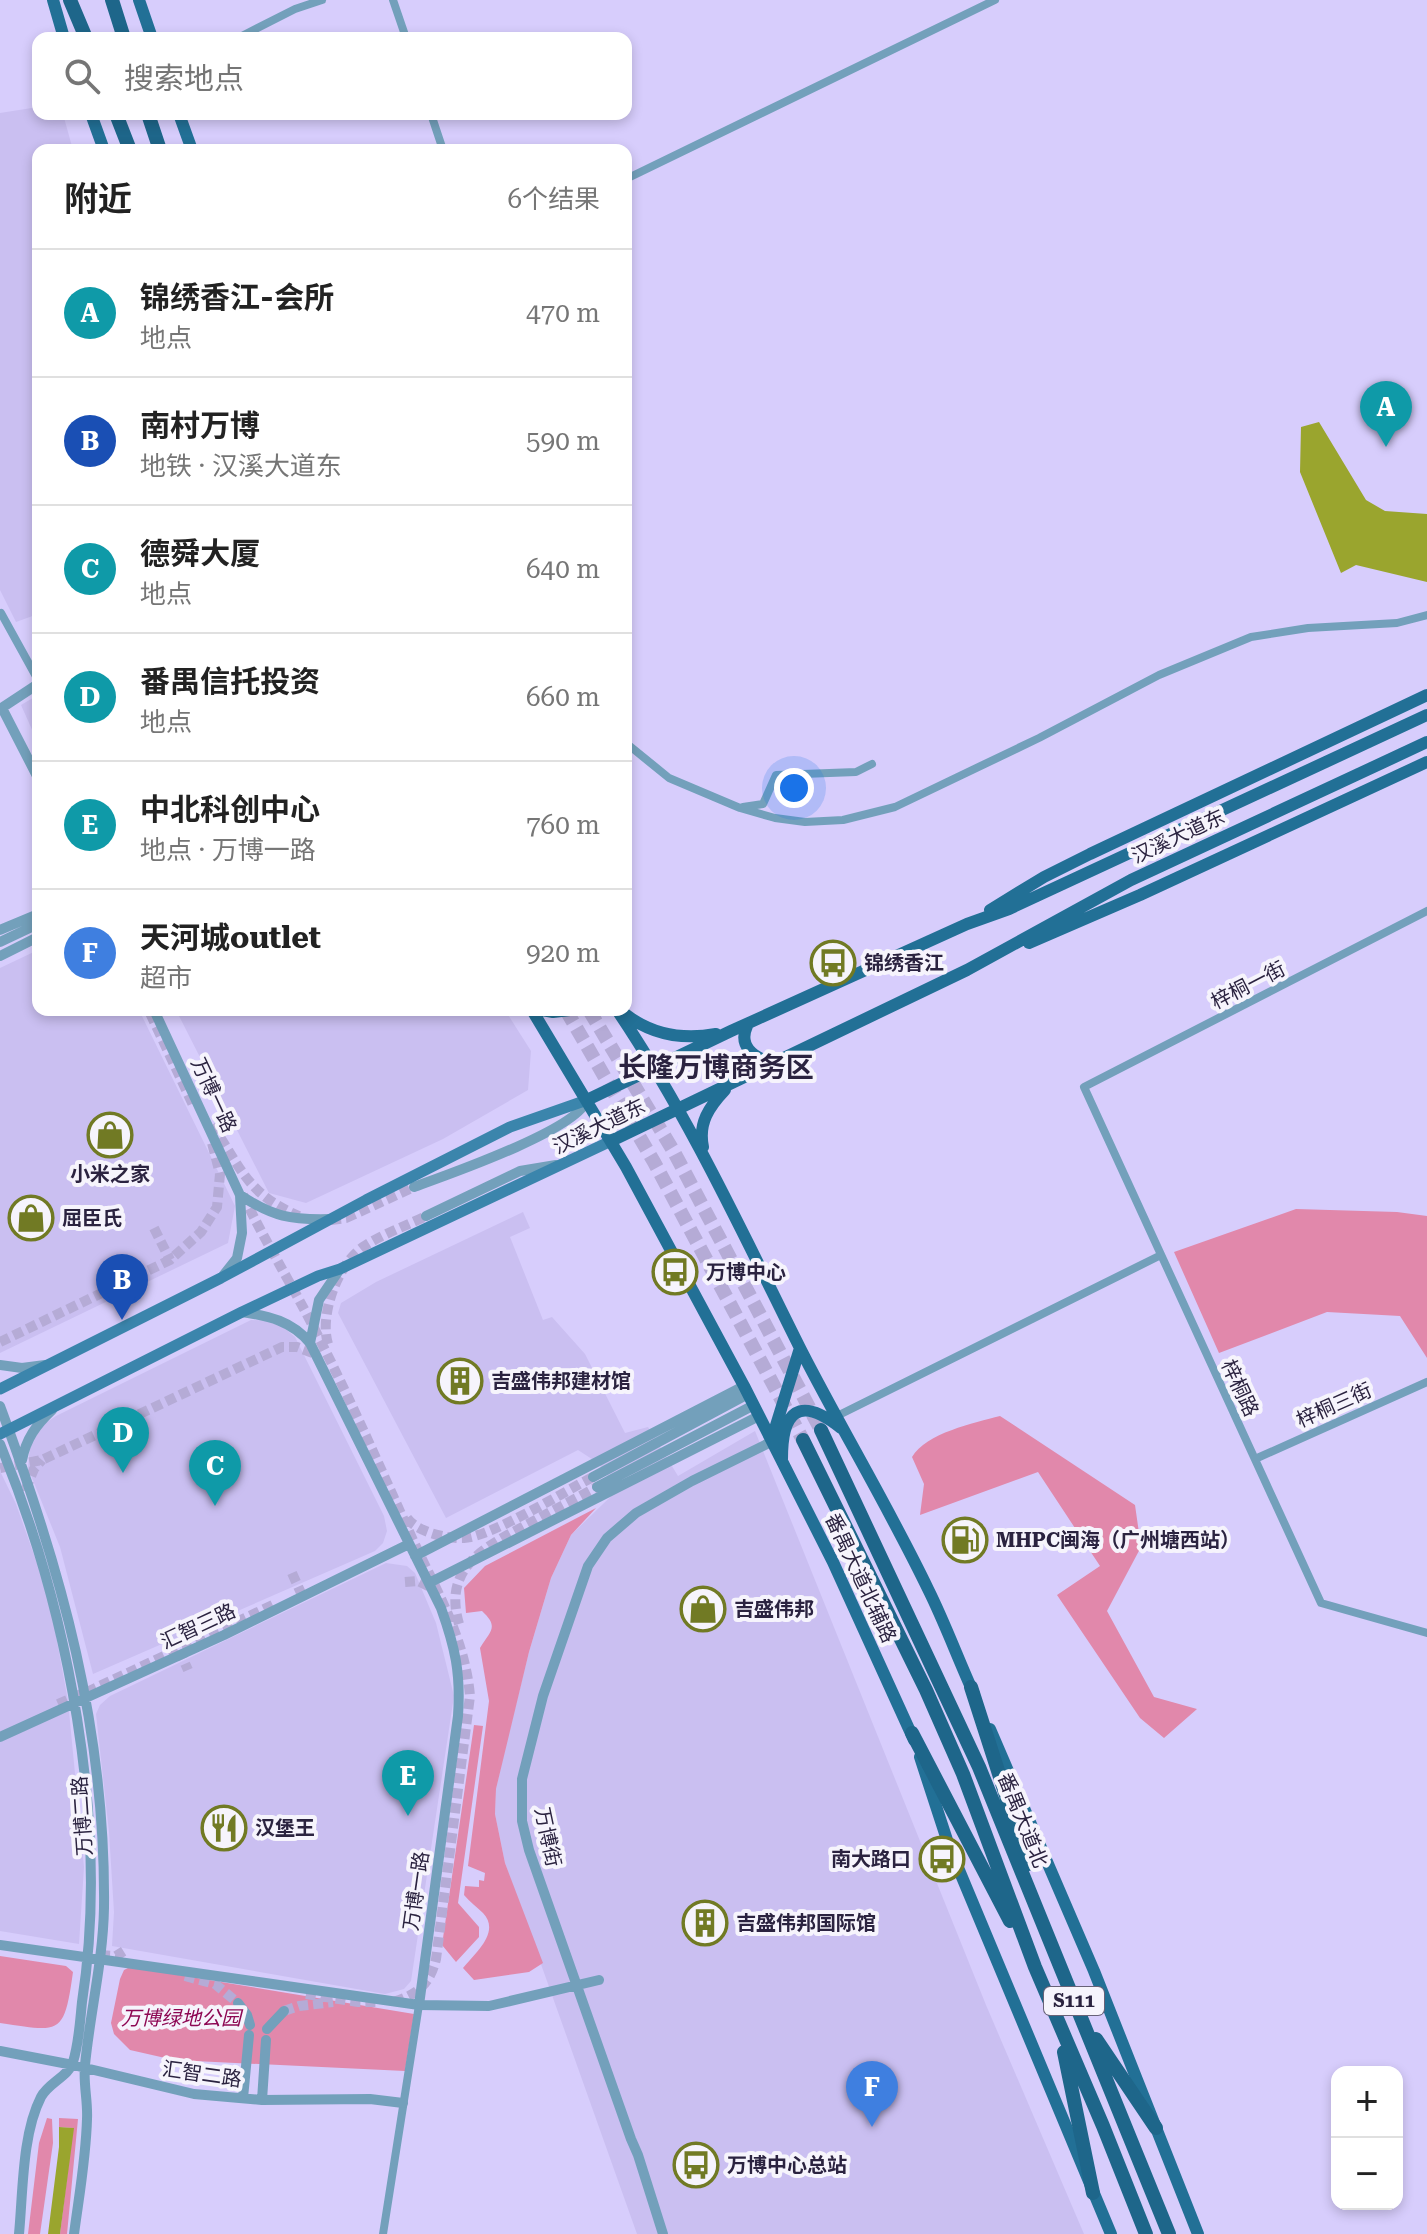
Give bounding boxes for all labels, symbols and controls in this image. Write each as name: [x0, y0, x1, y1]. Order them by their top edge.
search box: [32, 32, 632, 120]
icon: search: [60, 54, 104, 98]
text: 搜索地点: [124, 61, 244, 96]
text: 附近: [64, 179, 132, 219]
text: 6个结果: [507, 184, 600, 214]
text: 锦绣香江-会所: [140, 280, 334, 315]
text: A: [81, 298, 99, 328]
text: 470 m: [526, 298, 600, 328]
text: 地点: [140, 323, 192, 353]
pin: A: [1360, 381, 1412, 447]
text: 南村万博: [140, 408, 260, 443]
text: B: [81, 426, 99, 456]
text: 590 m: [526, 426, 600, 456]
text: 地铁 · 汉溪大道东: [140, 451, 342, 481]
text: 德舜大厦: [140, 536, 260, 571]
text: C: [81, 554, 99, 584]
text: 640 m: [526, 554, 600, 584]
text: 地点: [140, 579, 192, 609]
text: 番禺信托投资: [140, 664, 320, 699]
text: D: [80, 682, 100, 712]
text: 660 m: [526, 682, 600, 712]
text: 地点: [140, 707, 192, 737]
your location: [774, 768, 814, 808]
text: 中北科创中心: [140, 792, 320, 827]
street label: 汉溪大道东: [1128, 804, 1228, 868]
text: E: [82, 810, 98, 840]
text: 760 m: [526, 810, 600, 840]
text: 地点 · 万博一路: [140, 835, 316, 865]
text: 天河城outlet: [140, 920, 321, 955]
text: F: [82, 938, 98, 968]
text: 920 m: [526, 938, 600, 968]
bus stop icon: 锦绣香江: [809, 939, 857, 987]
place label: 锦绣香江: [864, 951, 944, 975]
street label: 梓桐一街: [1207, 956, 1289, 1014]
text: 超市: [140, 963, 192, 993]
district label: 长隆万博商务区: [618, 1051, 814, 1084]
street label: 万博一路: [186, 1054, 242, 1136]
street label: 汉溪大道东: [549, 1093, 649, 1159]
shop icon: 小米之家: [86, 1111, 134, 1159]
place label: 小米之家: [70, 1162, 150, 1186]
shop icon: 屈臣氏: [7, 1194, 55, 1242]
place label: 屈臣氏: [62, 1206, 122, 1230]
bus stop icon: 万博中心: [651, 1248, 699, 1296]
pin: B: [96, 1254, 148, 1320]
place label: 万博中心: [706, 1260, 786, 1284]
street label: 梓桐路: [1216, 1356, 1264, 1420]
building icon: 吉盛伟邦建材馆: [436, 1357, 484, 1405]
place label: 吉盛伟邦建材馆: [491, 1369, 631, 1393]
street label: 梓桐三街: [1293, 1378, 1375, 1432]
pin: D: [97, 1407, 149, 1473]
pin: C: [189, 1440, 241, 1506]
street label: 番禺大道北辅路: [821, 1509, 901, 1647]
fuel station icon: MHPC闽海（广州塘西站）: [941, 1516, 989, 1564]
place label: MHPC闽海（广州塘西站）: [996, 1528, 1240, 1552]
shop icon: 吉盛伟邦: [679, 1585, 727, 1633]
place label: 吉盛伟邦: [734, 1597, 814, 1621]
street label: 汇智三路: [157, 1598, 239, 1654]
pin: E: [382, 1750, 434, 1816]
street label: 番禺大道北: [993, 1769, 1053, 1871]
street label: 万博二路: [67, 1775, 97, 1857]
restaurant icon: 汉堡王: [200, 1804, 248, 1852]
street label: 万博街: [530, 1805, 566, 1869]
place label: 汉堡王: [255, 1816, 315, 1840]
bus stop icon: 南大路口: [918, 1835, 966, 1883]
place label: 南大路口: [831, 1847, 911, 1871]
street label: 万博一路: [399, 1850, 433, 1932]
building icon: 吉盛伟邦国际馆: [681, 1899, 729, 1947]
place label: 吉盛伟邦国际馆: [736, 1911, 876, 1935]
road number: S111: [1044, 1987, 1104, 2015]
park label: 万博绿地公园: [121, 2006, 244, 2030]
street label: 汇智二路: [161, 2057, 243, 2091]
pin: F: [846, 2061, 898, 2127]
map controls: [1331, 2066, 1403, 2210]
button: +: [1331, 2066, 1403, 2138]
button: −: [1331, 2138, 1403, 2210]
bus stop icon: 万博中心总站: [672, 2141, 720, 2189]
place label: 万博中心总站: [727, 2153, 847, 2177]

